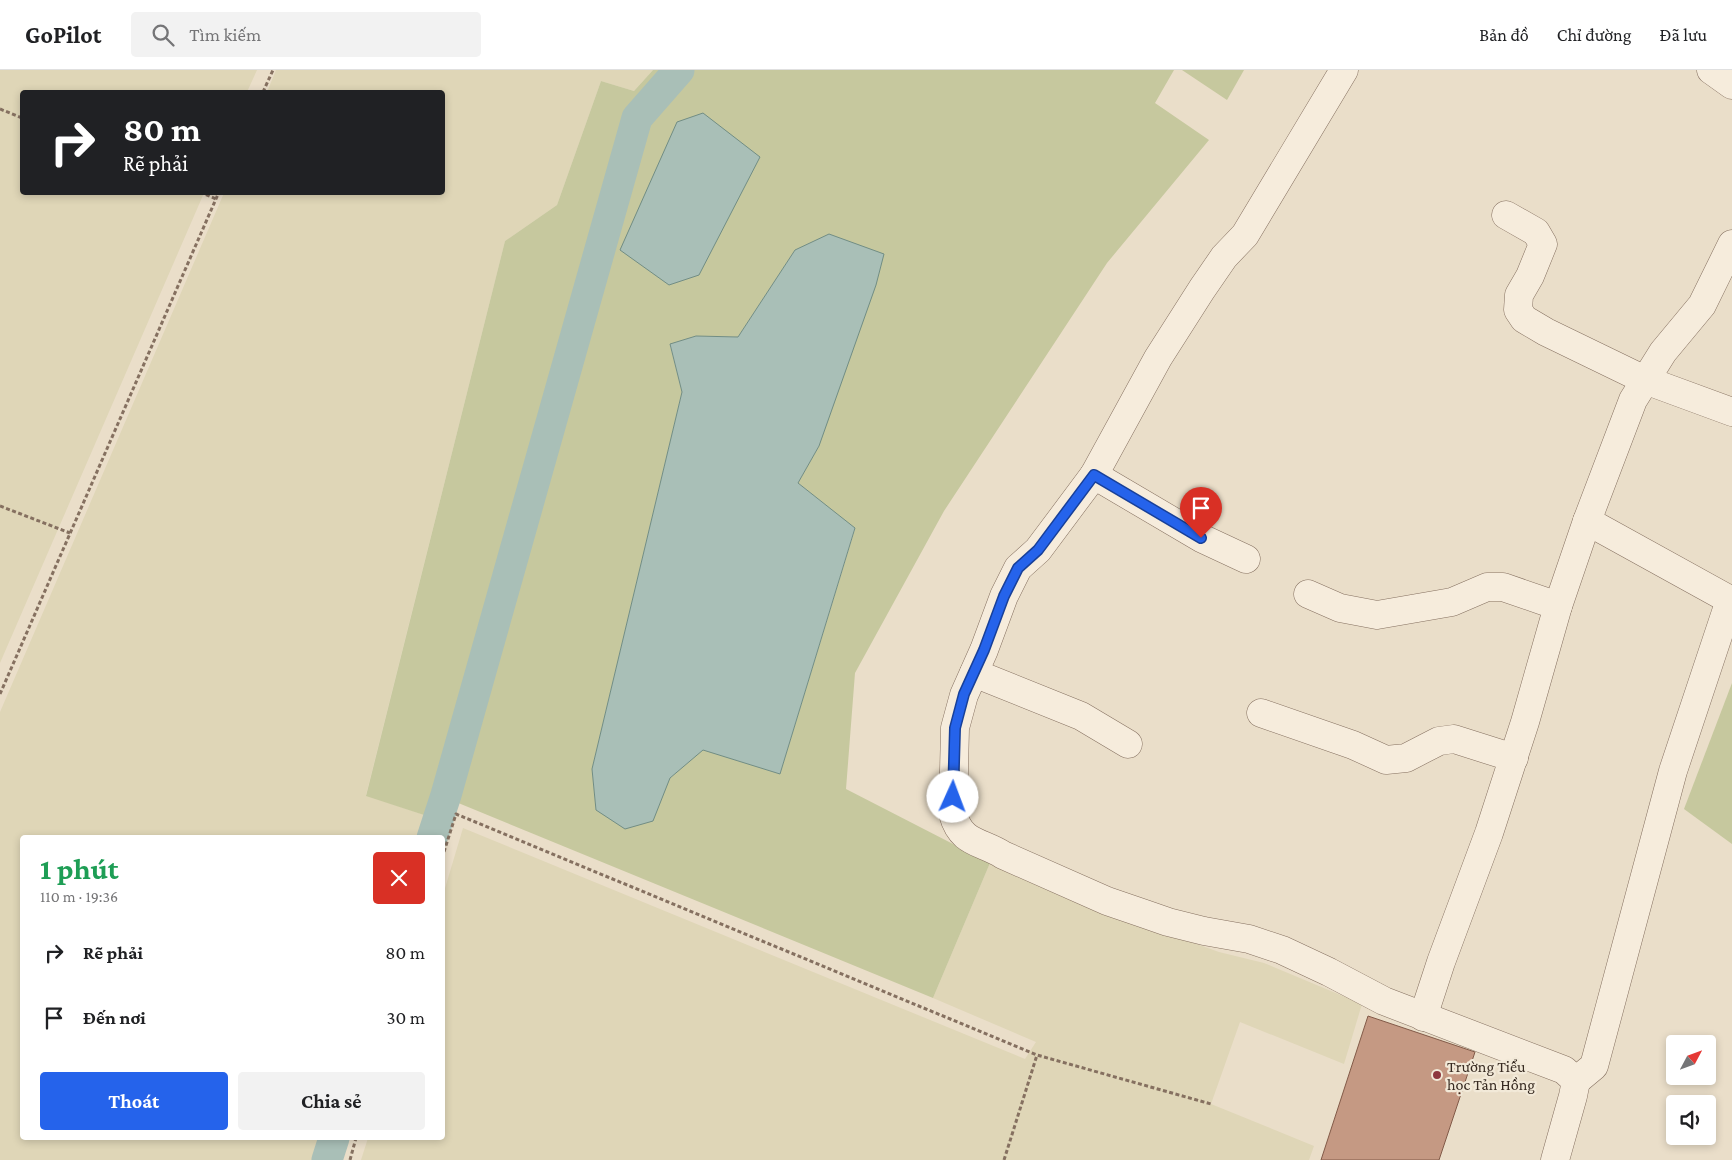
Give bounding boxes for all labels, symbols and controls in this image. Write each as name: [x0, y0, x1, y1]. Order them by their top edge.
search box: [131, 12, 481, 57]
text: GoPilot: [25, 21, 101, 48]
icon: search: [149, 21, 177, 49]
text: Tìm kiếm: [189, 24, 261, 45]
text: Bản đồ: [1479, 25, 1529, 45]
text: Chỉ đường: [1557, 25, 1631, 45]
text: Đã lưu: [1659, 25, 1707, 45]
icon: right: [40, 110, 105, 175]
text: 80 m: [123, 110, 201, 149]
text: Rẽ phải: [123, 151, 188, 176]
pin: [1180, 487, 1222, 538]
icon: arrive: [1187, 494, 1215, 522]
position arrow: [926, 770, 978, 822]
text: 1 phút: [40, 852, 119, 885]
button: close: [373, 852, 425, 904]
text: 110 m · 19:36: [40, 888, 118, 905]
icon: right: [40, 939, 68, 967]
text: Rẽ phải: [83, 942, 143, 963]
text: 80 m: [385, 942, 425, 963]
icon: arrive: [40, 1004, 68, 1032]
text: Đến nơi: [83, 1007, 146, 1028]
text: 30 m: [386, 1007, 425, 1028]
north arrow: [1666, 1035, 1716, 1085]
map controls: [1666, 1035, 1716, 1145]
place label: Trường Tiểu học Tản Hồng: [1447, 1058, 1535, 1094]
marker: Trường Tiểu học Tản Hồng: [1431, 1069, 1443, 1081]
button: Thoát: [40, 1072, 228, 1130]
button: Chia sẻ: [238, 1072, 425, 1130]
button: sound: [1666, 1095, 1716, 1145]

